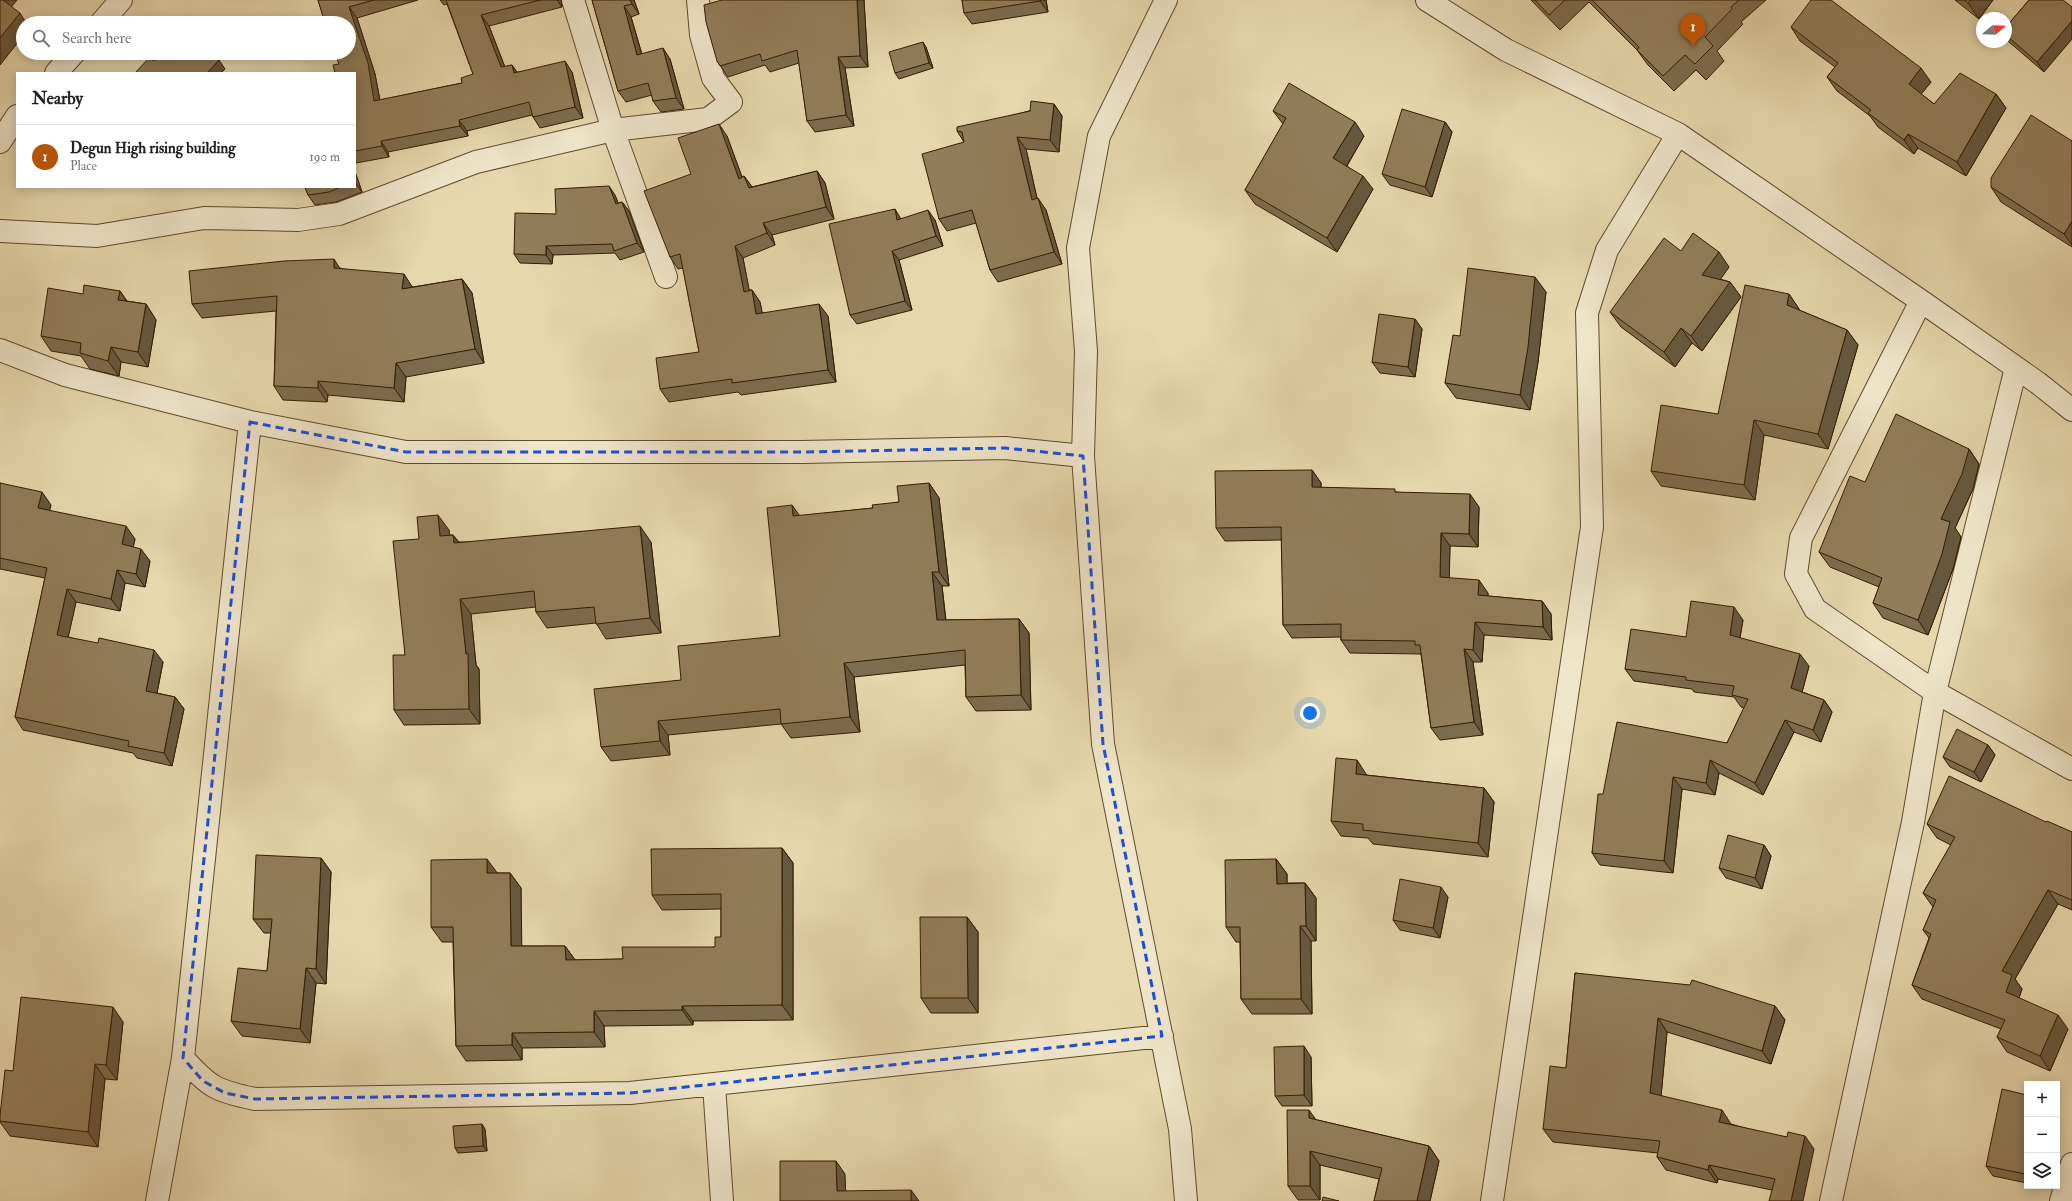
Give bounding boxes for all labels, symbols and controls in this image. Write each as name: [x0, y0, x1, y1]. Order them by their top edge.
north arrow: [1976, 12, 2012, 48]
pin: 1: [1680, 14, 1706, 47]
search box: [16, 16, 356, 60]
icon: search: [30, 27, 52, 49]
text: Search here: [62, 29, 131, 48]
text: Nearby: [32, 88, 83, 109]
text: Degun High rising building: [70, 139, 236, 158]
text: 1: [43, 149, 47, 165]
text: 190 m: [309, 149, 340, 165]
text: Place: [70, 158, 97, 174]
your location: [1300, 703, 1320, 723]
map controls: [2024, 1081, 2060, 1189]
button: +: [2024, 1081, 2060, 1117]
button: −: [2024, 1117, 2060, 1153]
button: layers: [2024, 1153, 2060, 1189]

